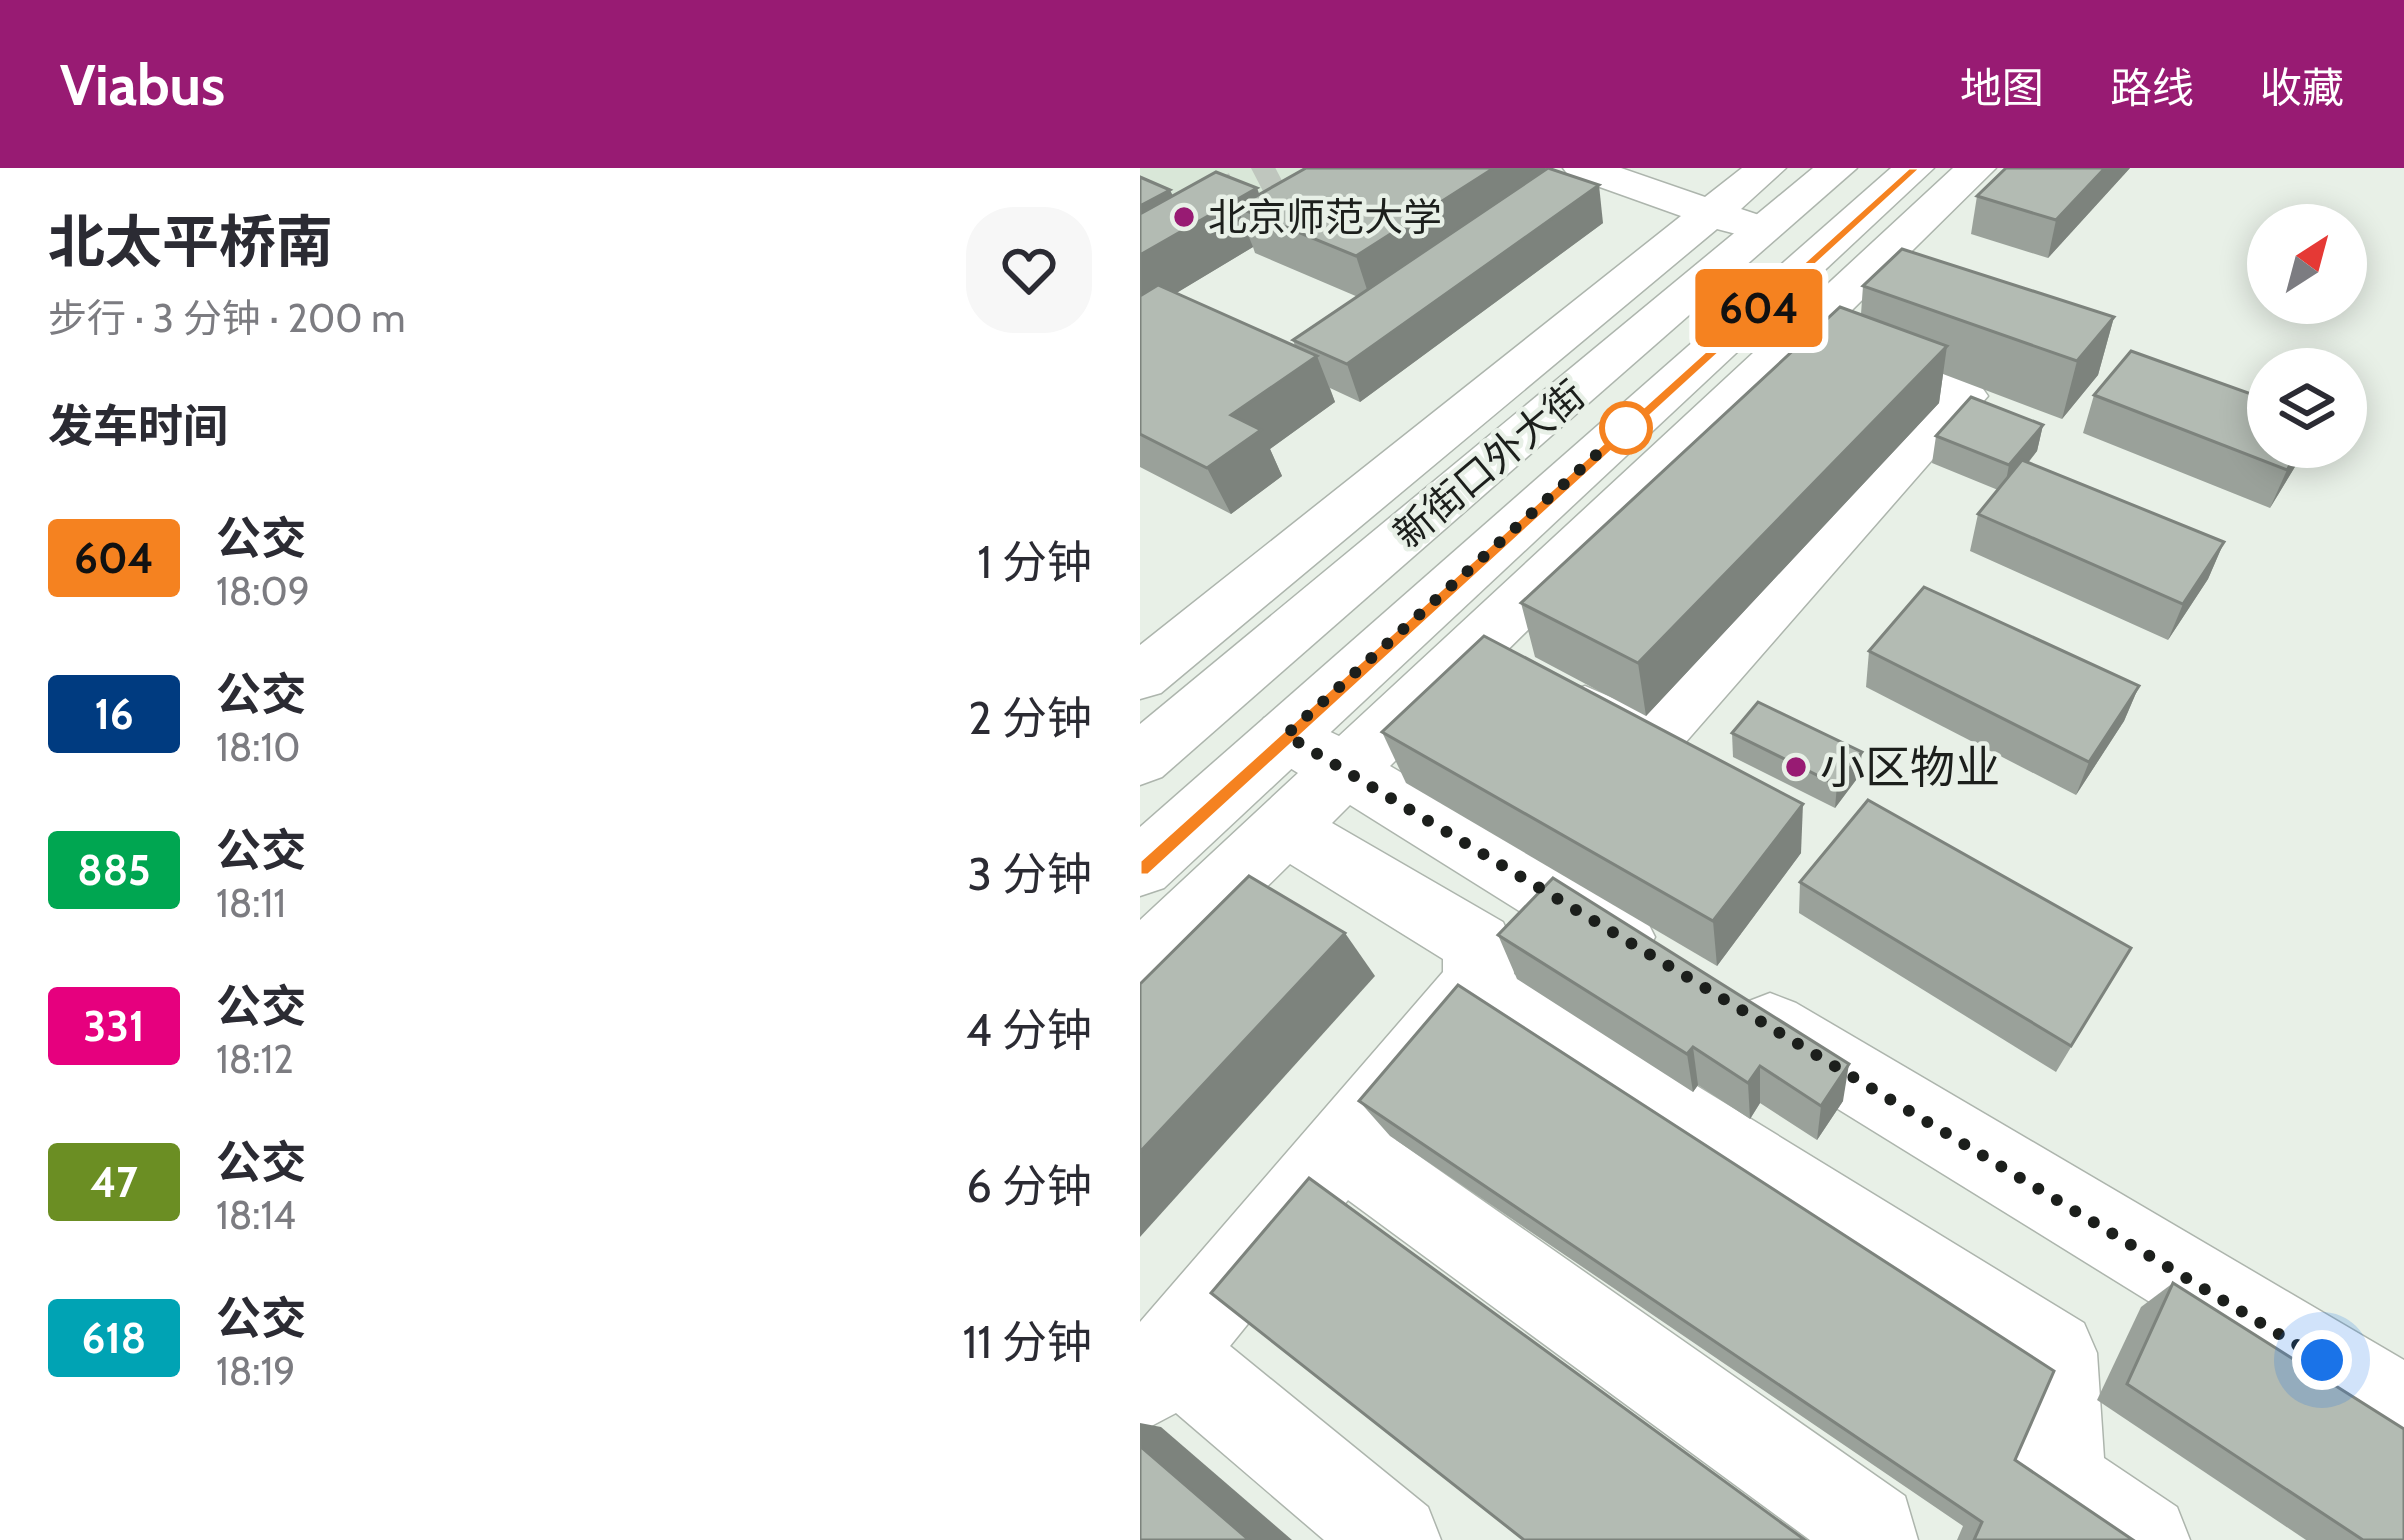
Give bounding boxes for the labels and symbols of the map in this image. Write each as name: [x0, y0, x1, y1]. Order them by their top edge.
place label: 北京师范大学: [1208, 193, 1442, 241]
marker: 北京师范大学: [1171, 204, 1197, 230]
north arrow: [2247, 204, 2367, 324]
line badge: 604: [1690, 269, 1828, 347]
street label: 新街口外大街: [1384, 370, 1594, 558]
unlabelled marker: [1601, 403, 1651, 453]
place label: 小区物业: [1820, 740, 2000, 794]
marker: 小区物业: [1783, 754, 1809, 780]
your location: [2292, 1330, 2352, 1390]

